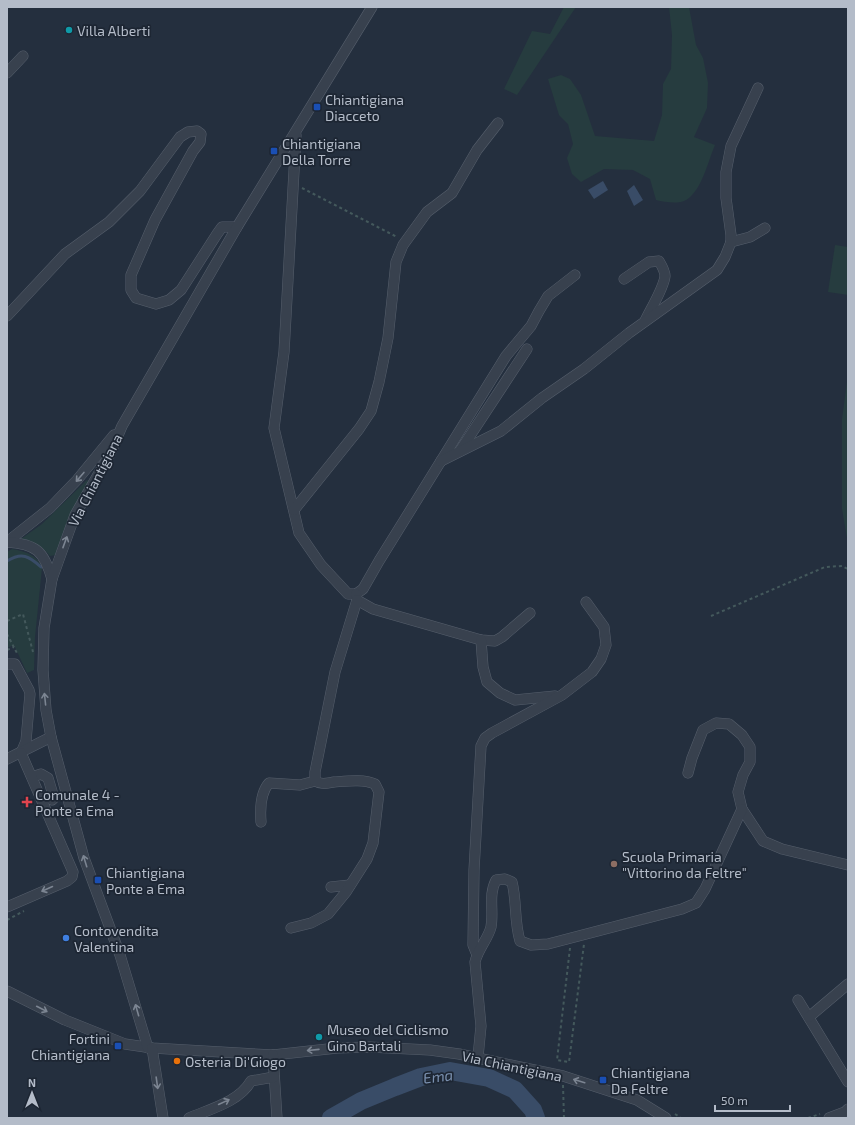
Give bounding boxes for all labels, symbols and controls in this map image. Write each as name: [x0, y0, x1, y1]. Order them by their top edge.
place label: Villa Alberti: [77, 22, 151, 39]
marker: Villa Alberti: [64, 25, 74, 35]
place label: Chiantigiana Diacceto: [325, 91, 404, 124]
marker: Chiantigiana Diacceto: [312, 102, 322, 112]
place label: Chiantigiana Della Torre: [282, 135, 361, 168]
marker: Chiantigiana Della Torre: [269, 146, 279, 156]
street label: Via Chiantigiana: [64, 431, 126, 529]
one-way arrow: [75, 472, 84, 483]
one-way arrow: [62, 537, 70, 549]
one-way arrow: [42, 693, 49, 706]
place label: Comunale 4 - Ponte a Ema: [35, 786, 120, 819]
marker: Comunale 4 - Ponte a Ema: [22, 797, 32, 807]
place label: Scuola Primaria "Vittorino da Feltre": [622, 848, 747, 881]
one-way arrow: [81, 855, 88, 868]
marker: Scuola Primaria "Vittorino da Feltre": [609, 859, 619, 869]
place label: Chiantigiana Ponte a Ema: [106, 864, 185, 897]
marker: Chiantigiana Ponte a Ema: [93, 875, 103, 885]
one-way arrow: [42, 886, 54, 894]
place label: Contovendita Valentina: [74, 922, 159, 955]
marker: Contovendita Valentina: [61, 933, 71, 943]
one-way arrow: [133, 1004, 140, 1017]
one-way arrow: [36, 1006, 48, 1013]
place label: Museo del Ciclismo Gino Bartali: [327, 1021, 449, 1054]
place label: Fortini Chiantigiana: [31, 1030, 110, 1063]
marker: Museo del Ciclismo Gino Bartali: [314, 1032, 324, 1042]
marker: Fortini Chiantigiana: [113, 1041, 123, 1051]
one-way arrow: [307, 1047, 320, 1054]
street label: Via Chiantigiana: [460, 1047, 564, 1085]
place label: Osteria Di'Giogo: [185, 1053, 286, 1070]
marker: Osteria Di'Giogo: [172, 1056, 182, 1066]
place label: Chiantigiana Da Feltre: [611, 1064, 690, 1097]
water label: Ema: [422, 1065, 454, 1087]
north arrow: [12, 1073, 52, 1113]
marker: Chiantigiana Da Feltre: [598, 1075, 608, 1085]
text: N: [28, 1076, 36, 1089]
one-way arrow: [153, 1076, 161, 1089]
one-way arrow: [573, 1077, 586, 1084]
scale bar: [715, 1087, 790, 1113]
text: 50 m: [721, 1093, 748, 1107]
one-way arrow: [218, 1098, 230, 1106]

